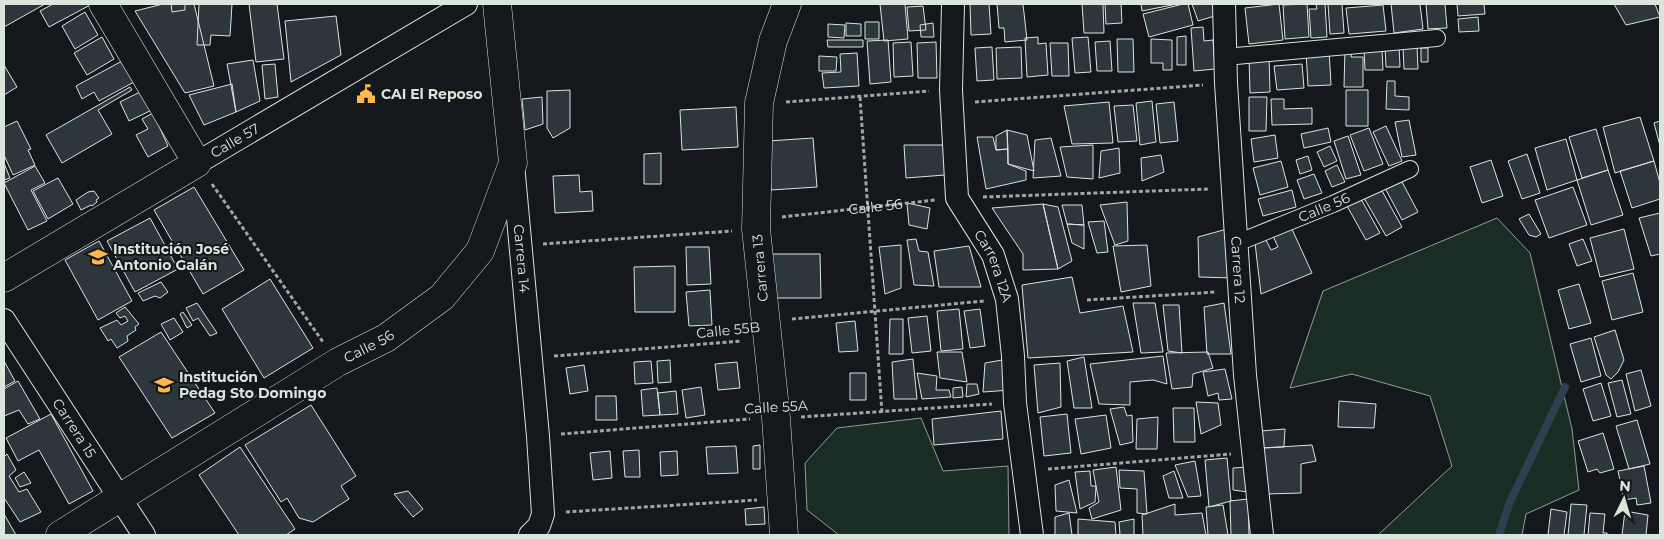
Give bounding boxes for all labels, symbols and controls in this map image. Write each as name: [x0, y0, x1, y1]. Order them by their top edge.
public building icon: CAI El Reposo: [355, 83, 377, 105]
place label: CAI El Reposo: [381, 85, 482, 103]
street label: Calle 57: [207, 119, 263, 162]
street label: Calle 56: [1296, 188, 1353, 226]
street label: Calle 56: [847, 195, 904, 219]
street label: Carrera 14: [510, 224, 534, 294]
street label: Carrera 12A: [970, 226, 1017, 305]
street label: Carrera 13: [748, 234, 772, 302]
street label: Carrera 12: [1227, 235, 1249, 304]
place label: Institución José Antonio Galán: [112, 240, 229, 274]
school or university icon: Institución José Antonio Galán: [87, 246, 109, 268]
street label: Calle 55B: [695, 318, 761, 342]
street label: Calle 56: [341, 326, 398, 367]
place label: Institución Pedag Sto Domingo: [179, 368, 326, 402]
school or university icon: Institución Pedag Sto Domingo: [153, 374, 175, 396]
street label: Carrera 15: [48, 395, 100, 461]
street label: Calle 55A: [744, 396, 809, 418]
north arrow: [1599, 474, 1649, 524]
text: N: [1619, 477, 1632, 496]

